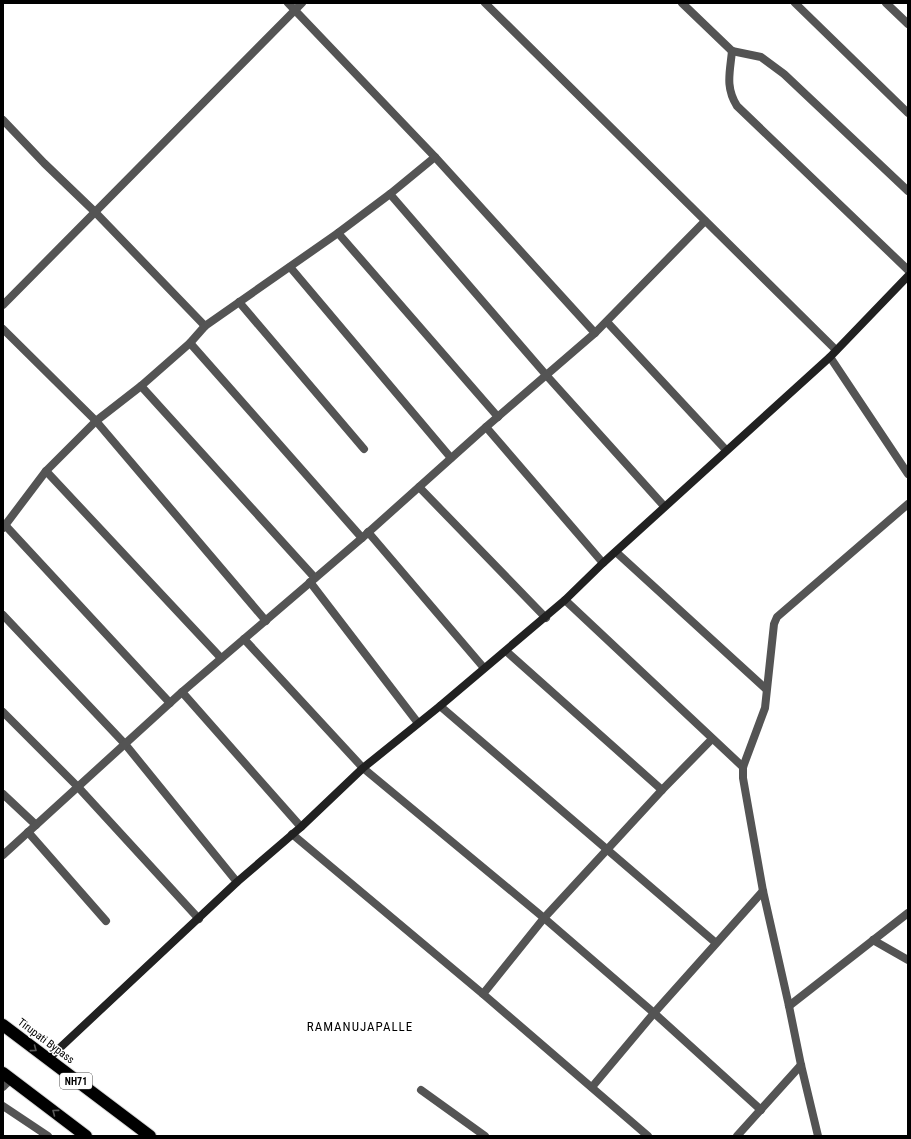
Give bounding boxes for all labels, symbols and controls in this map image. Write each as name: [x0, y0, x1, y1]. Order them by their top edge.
street label: Tirupati Bypass: [15, 1016, 77, 1066]
district label: RAMANUJAPALLE: [307, 1019, 413, 1034]
one-way arrow: [30, 1044, 37, 1051]
road number: NH71: [60, 1073, 92, 1089]
one-way arrow: [53, 1110, 60, 1117]

